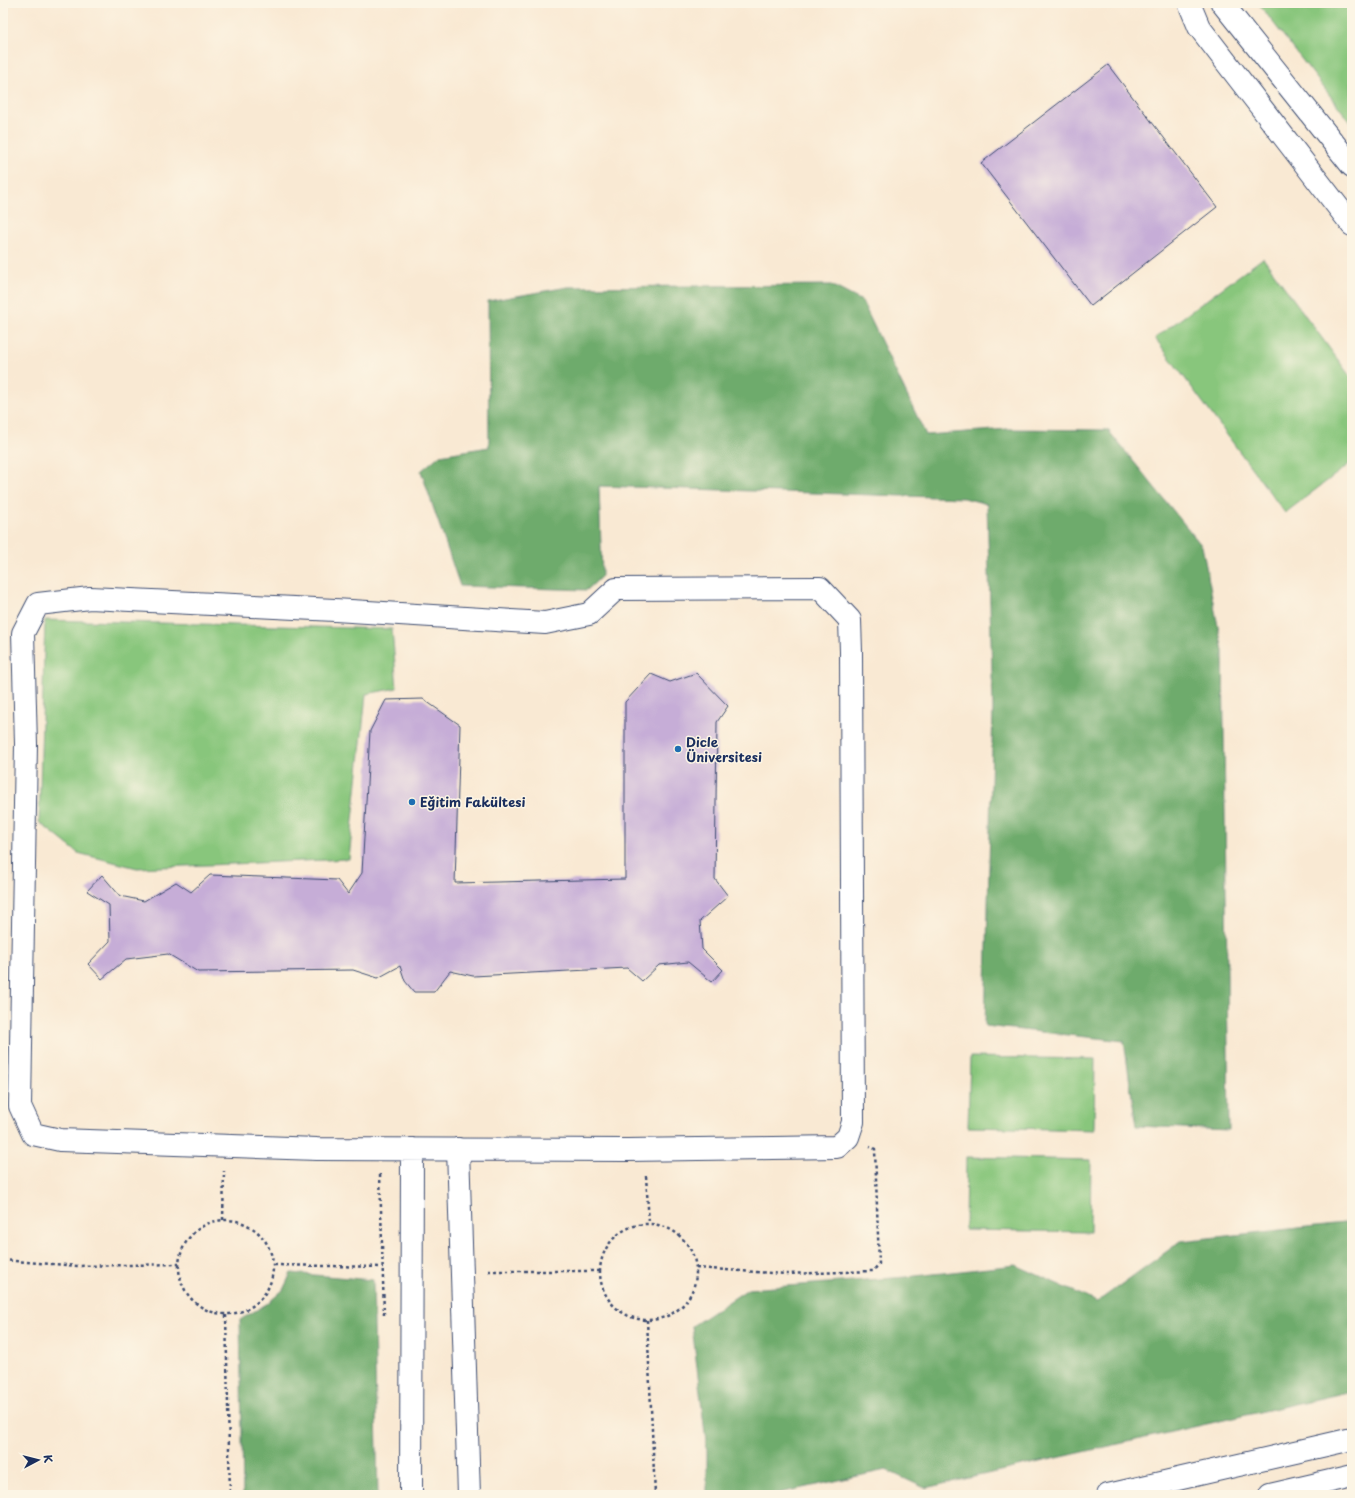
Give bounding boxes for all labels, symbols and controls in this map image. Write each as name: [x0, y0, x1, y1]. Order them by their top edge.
place label: Dicle Üniversitesi: [686, 732, 762, 766]
marker: Dicle Üniversitesi: [673, 744, 683, 754]
place label: Eğitim Fakültesi: [420, 792, 525, 811]
marker: Eğitim Fakültesi: [407, 797, 417, 807]
north arrow: [18, 1440, 58, 1480]
text: K: [39, 1454, 57, 1464]

